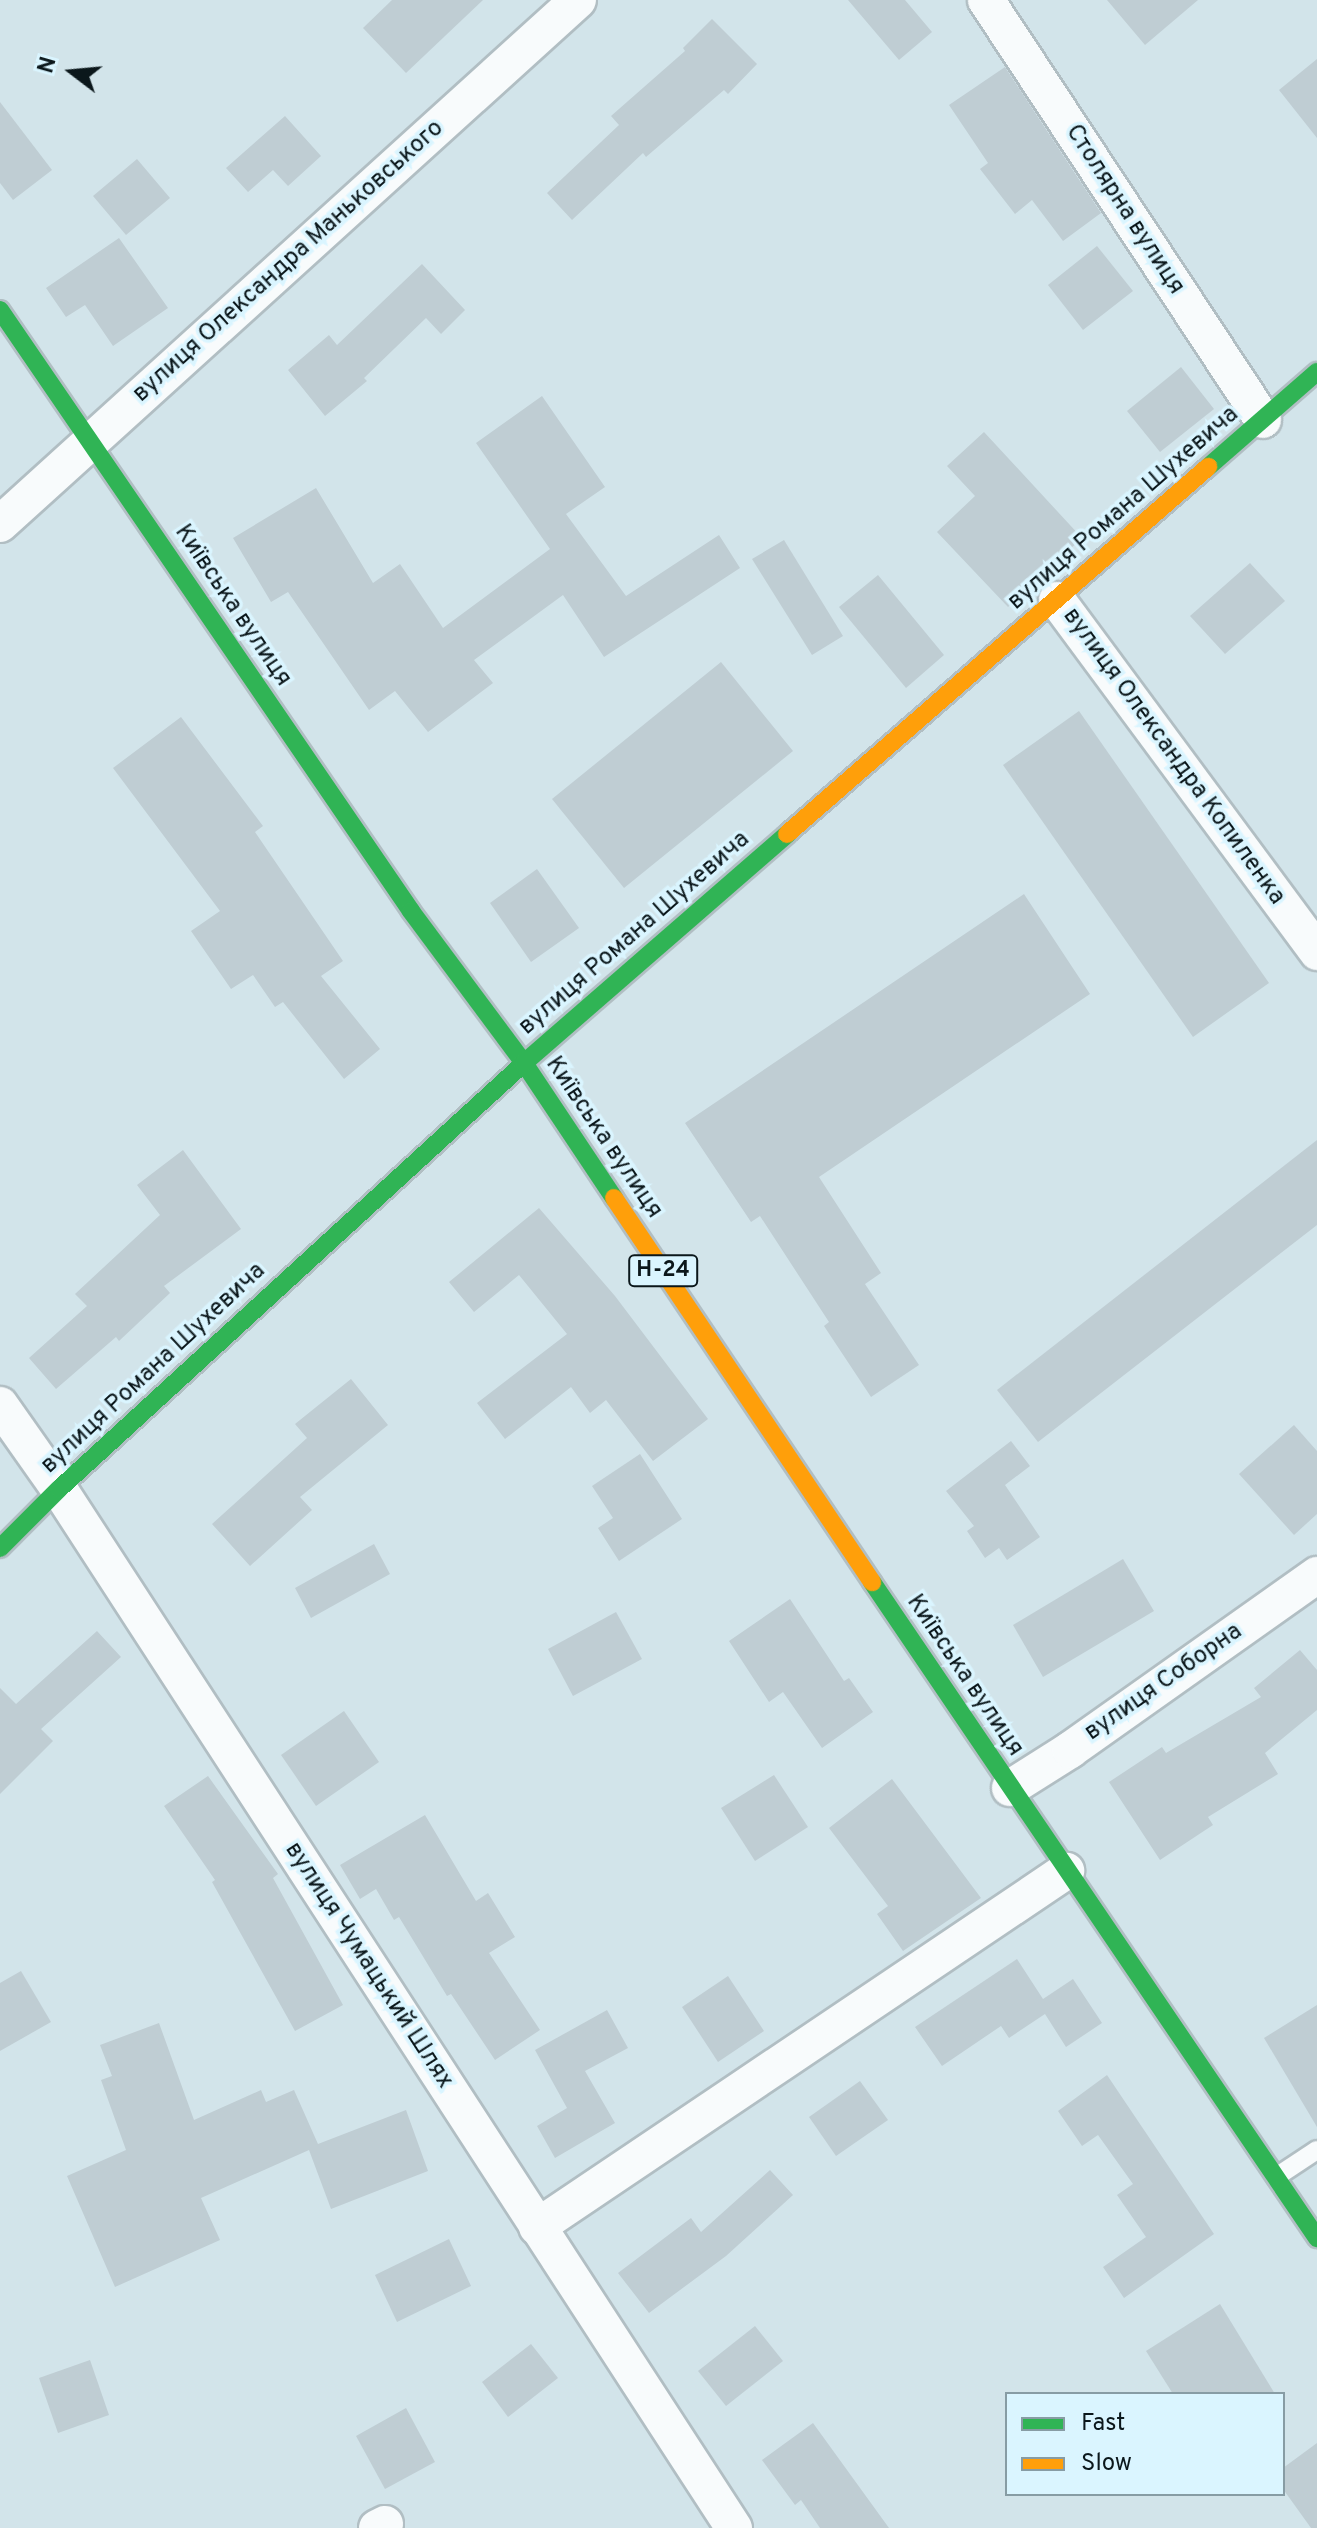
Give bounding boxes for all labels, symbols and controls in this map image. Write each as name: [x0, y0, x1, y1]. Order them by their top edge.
north arrow: [32, 32, 112, 112]
text: N: [33, 54, 64, 77]
street label: вулиця Олександра Маньковського: [128, 115, 450, 409]
street label: Столярна вулиця: [1058, 120, 1190, 300]
street label: вулиця Романа Шухевича: [1003, 401, 1245, 617]
street label: Київська вулиця: [167, 520, 297, 692]
street label: вулиця Олександра Копиленка: [1056, 603, 1290, 911]
street label: вулиця Романа Шухевича: [514, 826, 756, 1042]
street label: Київська вулиця: [538, 1052, 668, 1224]
road number: Н-24: [627, 1253, 699, 1289]
street label: вулиця Романа Шухевича: [36, 1257, 272, 1481]
street label: Київська вулиця: [899, 1590, 1029, 1762]
street label: вулиця Соборна: [1080, 1618, 1248, 1748]
street label: вулиця Чумацький Шлях: [278, 1837, 458, 2095]
legend: [1005, 2392, 1285, 2496]
text: Fast: [1081, 2409, 1125, 2439]
text: Slow: [1081, 2449, 1132, 2479]

